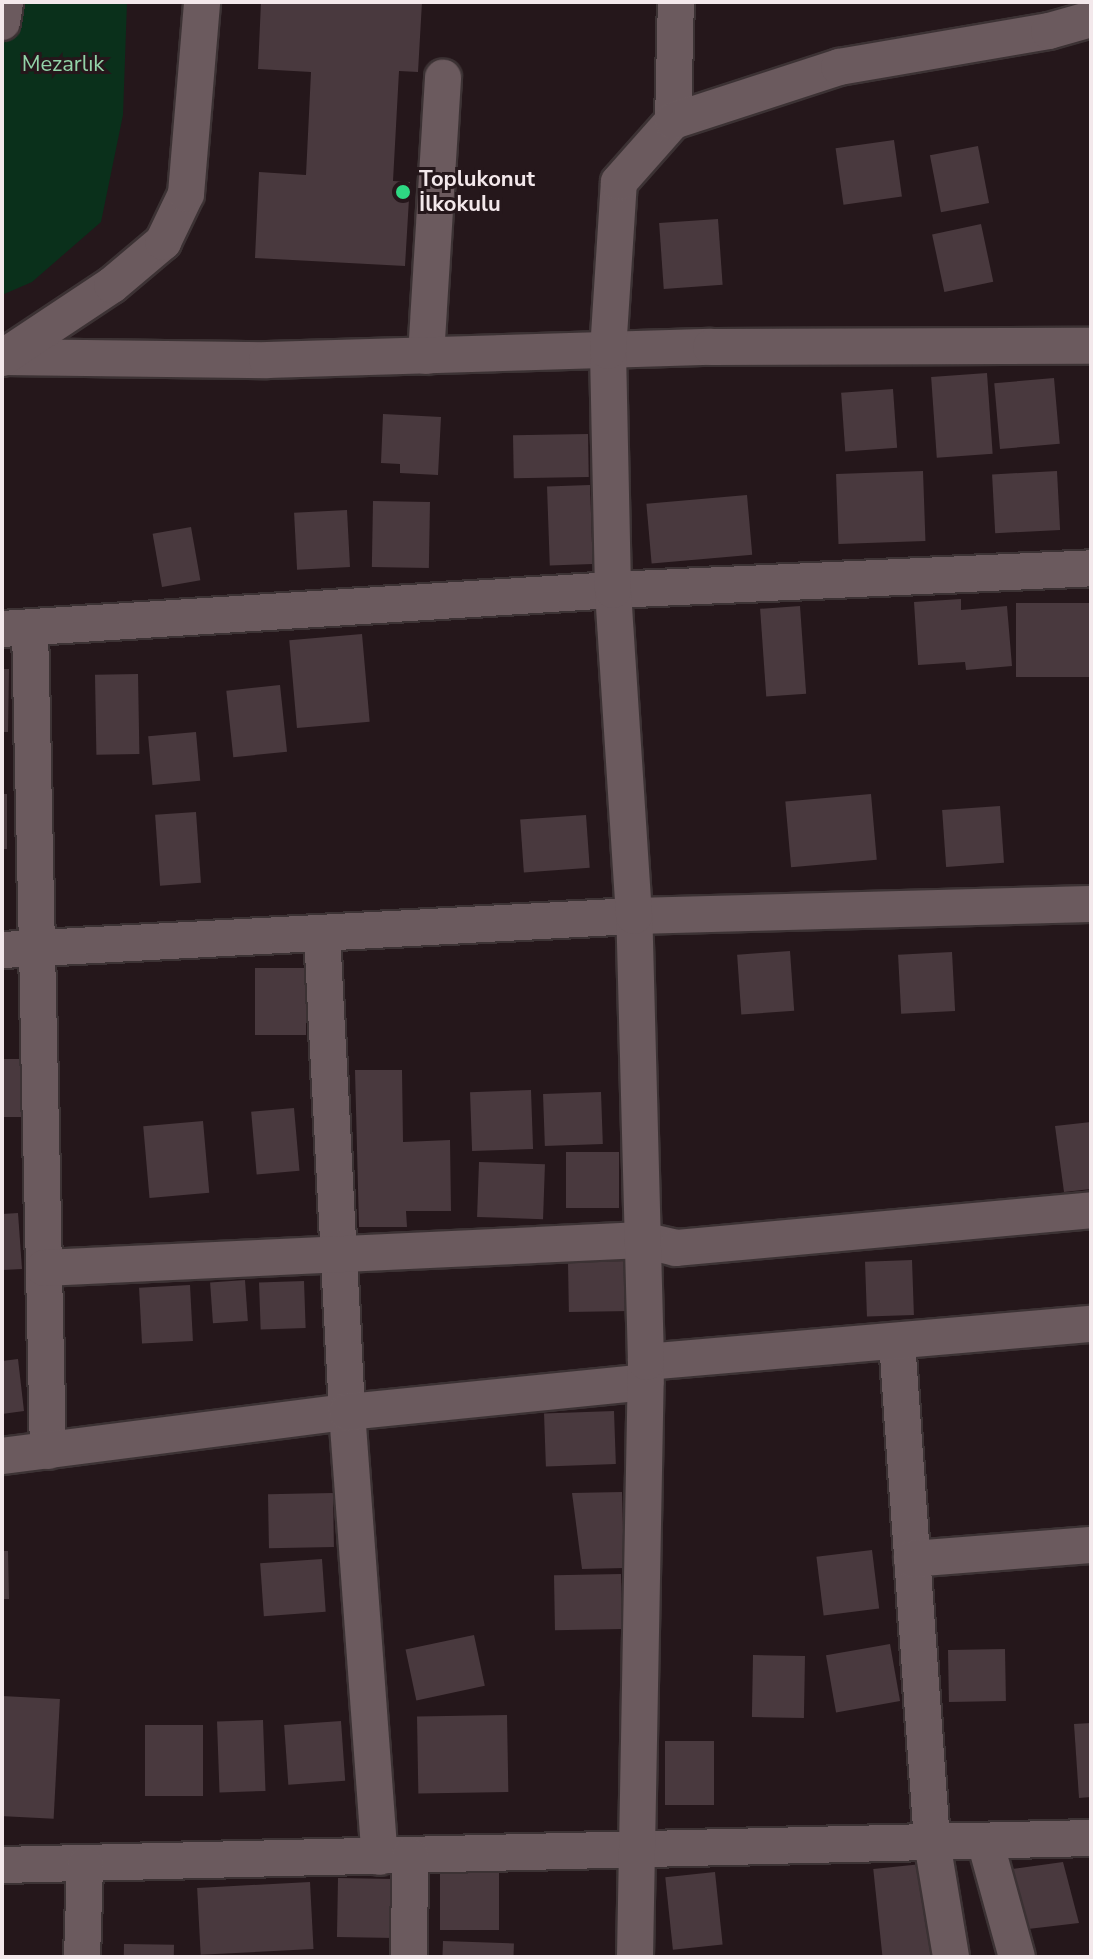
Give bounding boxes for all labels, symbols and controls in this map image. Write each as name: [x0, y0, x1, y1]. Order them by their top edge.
park label: Mezarlık: [22, 52, 104, 78]
place label: Toplukonut İlkokulu: [419, 166, 535, 218]
marker: Toplukonut İlkokulu: [394, 183, 412, 201]

